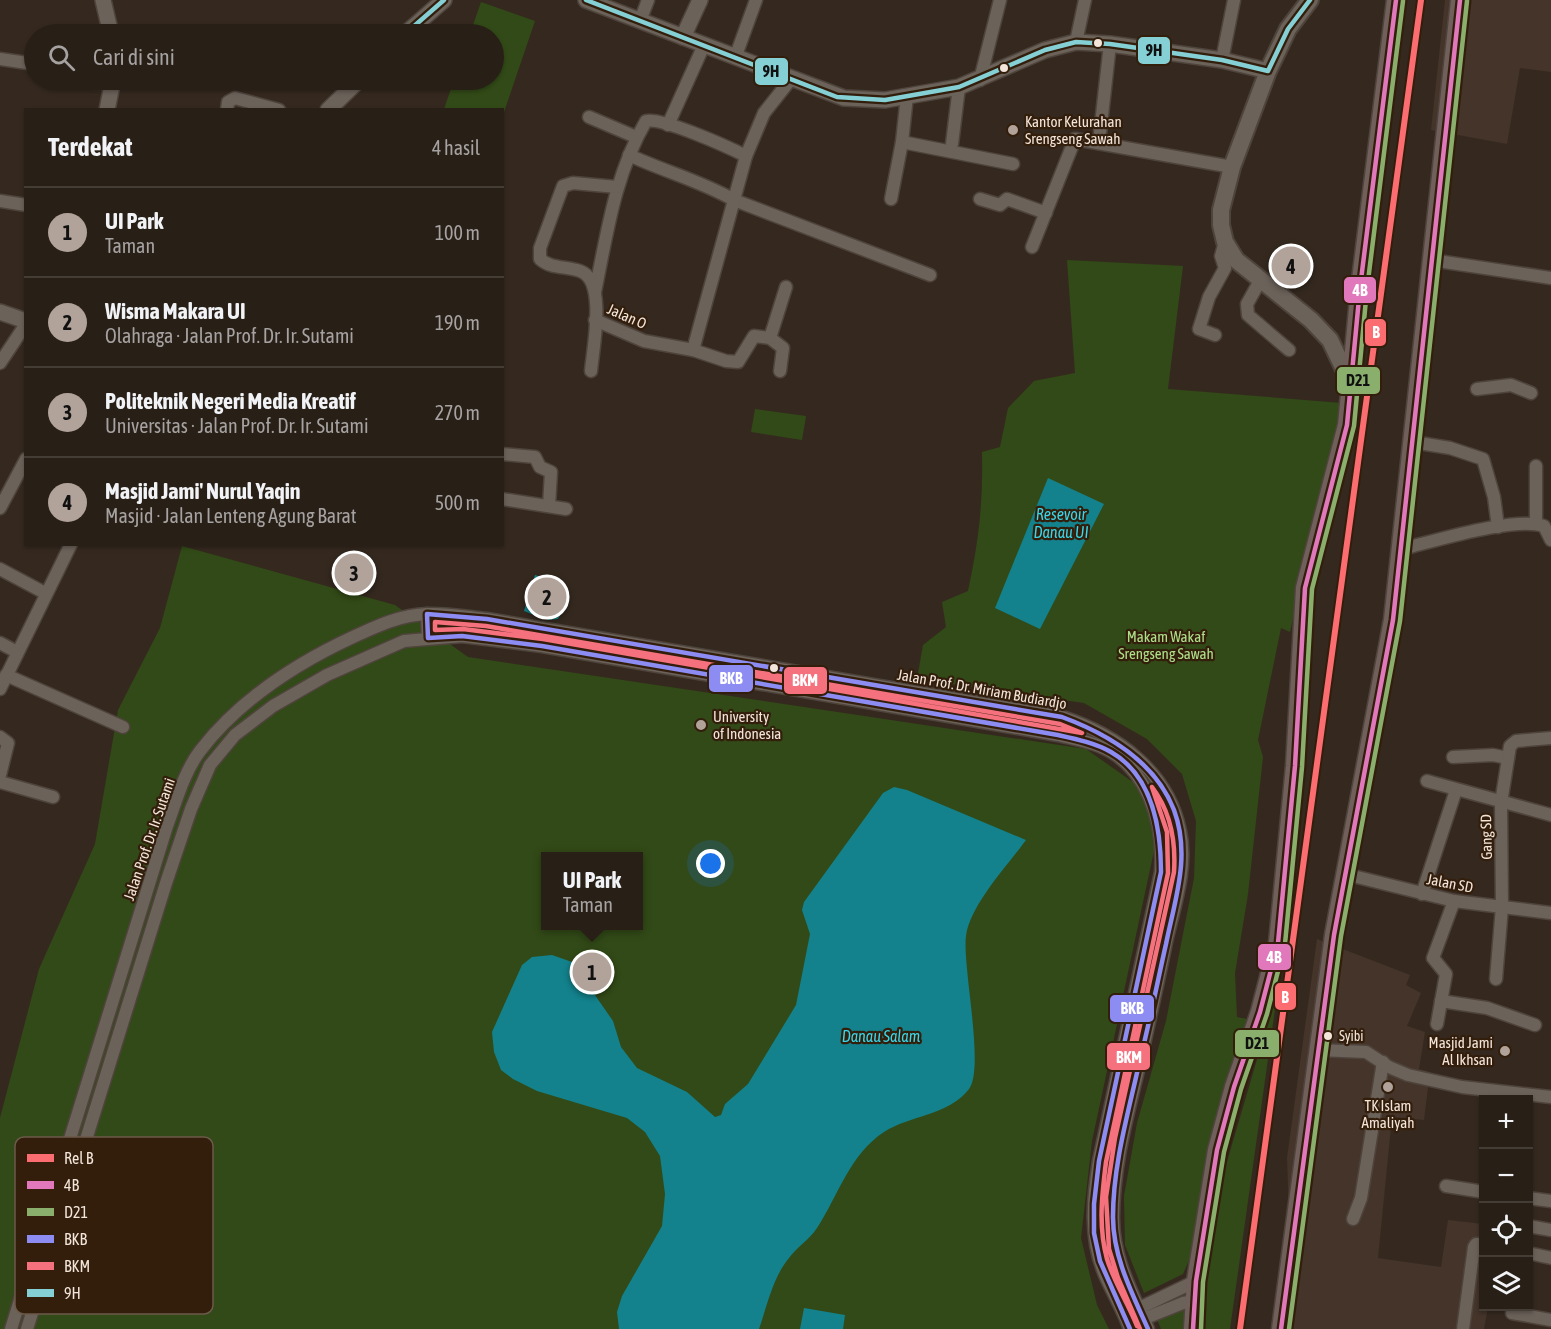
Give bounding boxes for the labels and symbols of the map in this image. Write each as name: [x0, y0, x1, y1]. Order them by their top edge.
line badge: 9H: [1137, 36, 1171, 65]
unlabelled marker: [1092, 37, 1104, 49]
text: 9H: [1146, 41, 1162, 59]
line badge: 9H: [754, 57, 789, 86]
text: 9H: [763, 62, 779, 80]
unlabelled marker: [998, 62, 1010, 74]
place label: Kantor Kelurahan Srengseng Sawah: [1025, 113, 1122, 147]
marker: Kantor Kelurahan Srengseng Sawah: [1006, 123, 1020, 137]
pin: 4: [1272, 244, 1310, 288]
line badge: 4B: [1343, 276, 1377, 304]
text: 4B: [1351, 281, 1368, 299]
street label: Jalan O: [605, 300, 649, 332]
line badge: B: [1364, 318, 1387, 347]
text: B: [1372, 323, 1380, 341]
line badge: D21: [1336, 366, 1381, 395]
text: D21: [1346, 371, 1370, 389]
water label: Resevoir Danau UI: [1033, 505, 1089, 541]
pin: 3: [334, 550, 374, 596]
pin: 2: [528, 574, 566, 620]
park label: Makam Wakaf Srengseng Sawah: [1118, 628, 1214, 662]
unlabelled marker: [768, 662, 780, 674]
line badge: BKB: [708, 664, 754, 693]
line badge: BKM: [783, 666, 828, 695]
street label: Jalan Prof. Dr. Miriam Budiardjo: [896, 666, 1068, 712]
text: BKB: [719, 669, 743, 687]
text: BKM: [792, 671, 818, 689]
place label: University of Indonesia: [713, 708, 781, 742]
marker: University of Indonesia: [694, 718, 708, 732]
street label: Jalan Prof. Dr. Ir. Sutami: [120, 776, 178, 902]
street label: Gang SD: [1477, 814, 1495, 860]
your location: [696, 849, 725, 878]
street label: Jalan SD: [1425, 870, 1475, 896]
line badge: 4B: [1257, 943, 1292, 971]
text: 4B: [1265, 948, 1282, 966]
pin: 1: [572, 950, 612, 994]
line badge: B: [1274, 982, 1297, 1011]
text: B: [1281, 988, 1289, 1006]
line badge: BKB: [1109, 994, 1155, 1023]
text: BKB: [1120, 999, 1144, 1017]
water label: Danau Salam: [842, 1027, 921, 1045]
place label: Syibi: [1339, 1028, 1364, 1044]
line badge: D21: [1234, 1029, 1280, 1058]
marker: Syibi: [1322, 1030, 1334, 1042]
text: D21: [1245, 1034, 1269, 1052]
place label: Masjid Jami Al Ikhsan: [1429, 1034, 1493, 1068]
line badge: BKM: [1106, 1042, 1151, 1071]
marker: Masjid Jami Al Ikhsan: [1498, 1044, 1512, 1058]
text: BKM: [1116, 1048, 1142, 1066]
marker: TK Islam Amaliyah: [1381, 1080, 1395, 1094]
place label: TK Islam Amaliyah: [1362, 1097, 1414, 1131]
legend: [15, 1137, 213, 1314]
text: Rel B: [64, 1149, 94, 1167]
text: 4B: [64, 1176, 80, 1194]
text: D21: [64, 1203, 88, 1221]
text: BKB: [64, 1230, 87, 1248]
text: BKM: [64, 1257, 90, 1275]
text: 9H: [64, 1284, 81, 1302]

